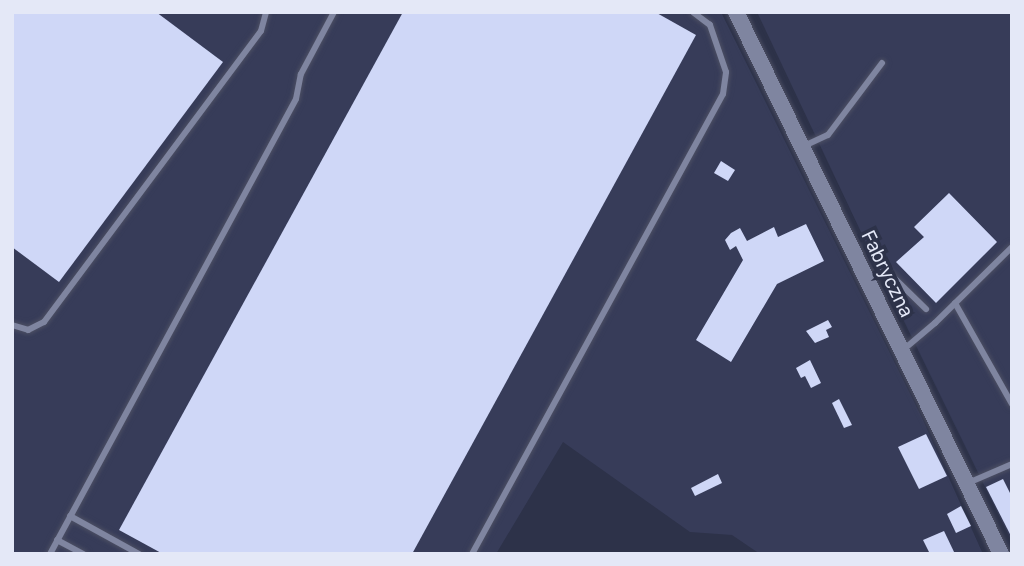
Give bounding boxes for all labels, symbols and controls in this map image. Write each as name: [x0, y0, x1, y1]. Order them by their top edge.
street label: Fabryczna: [856, 227, 918, 321]

